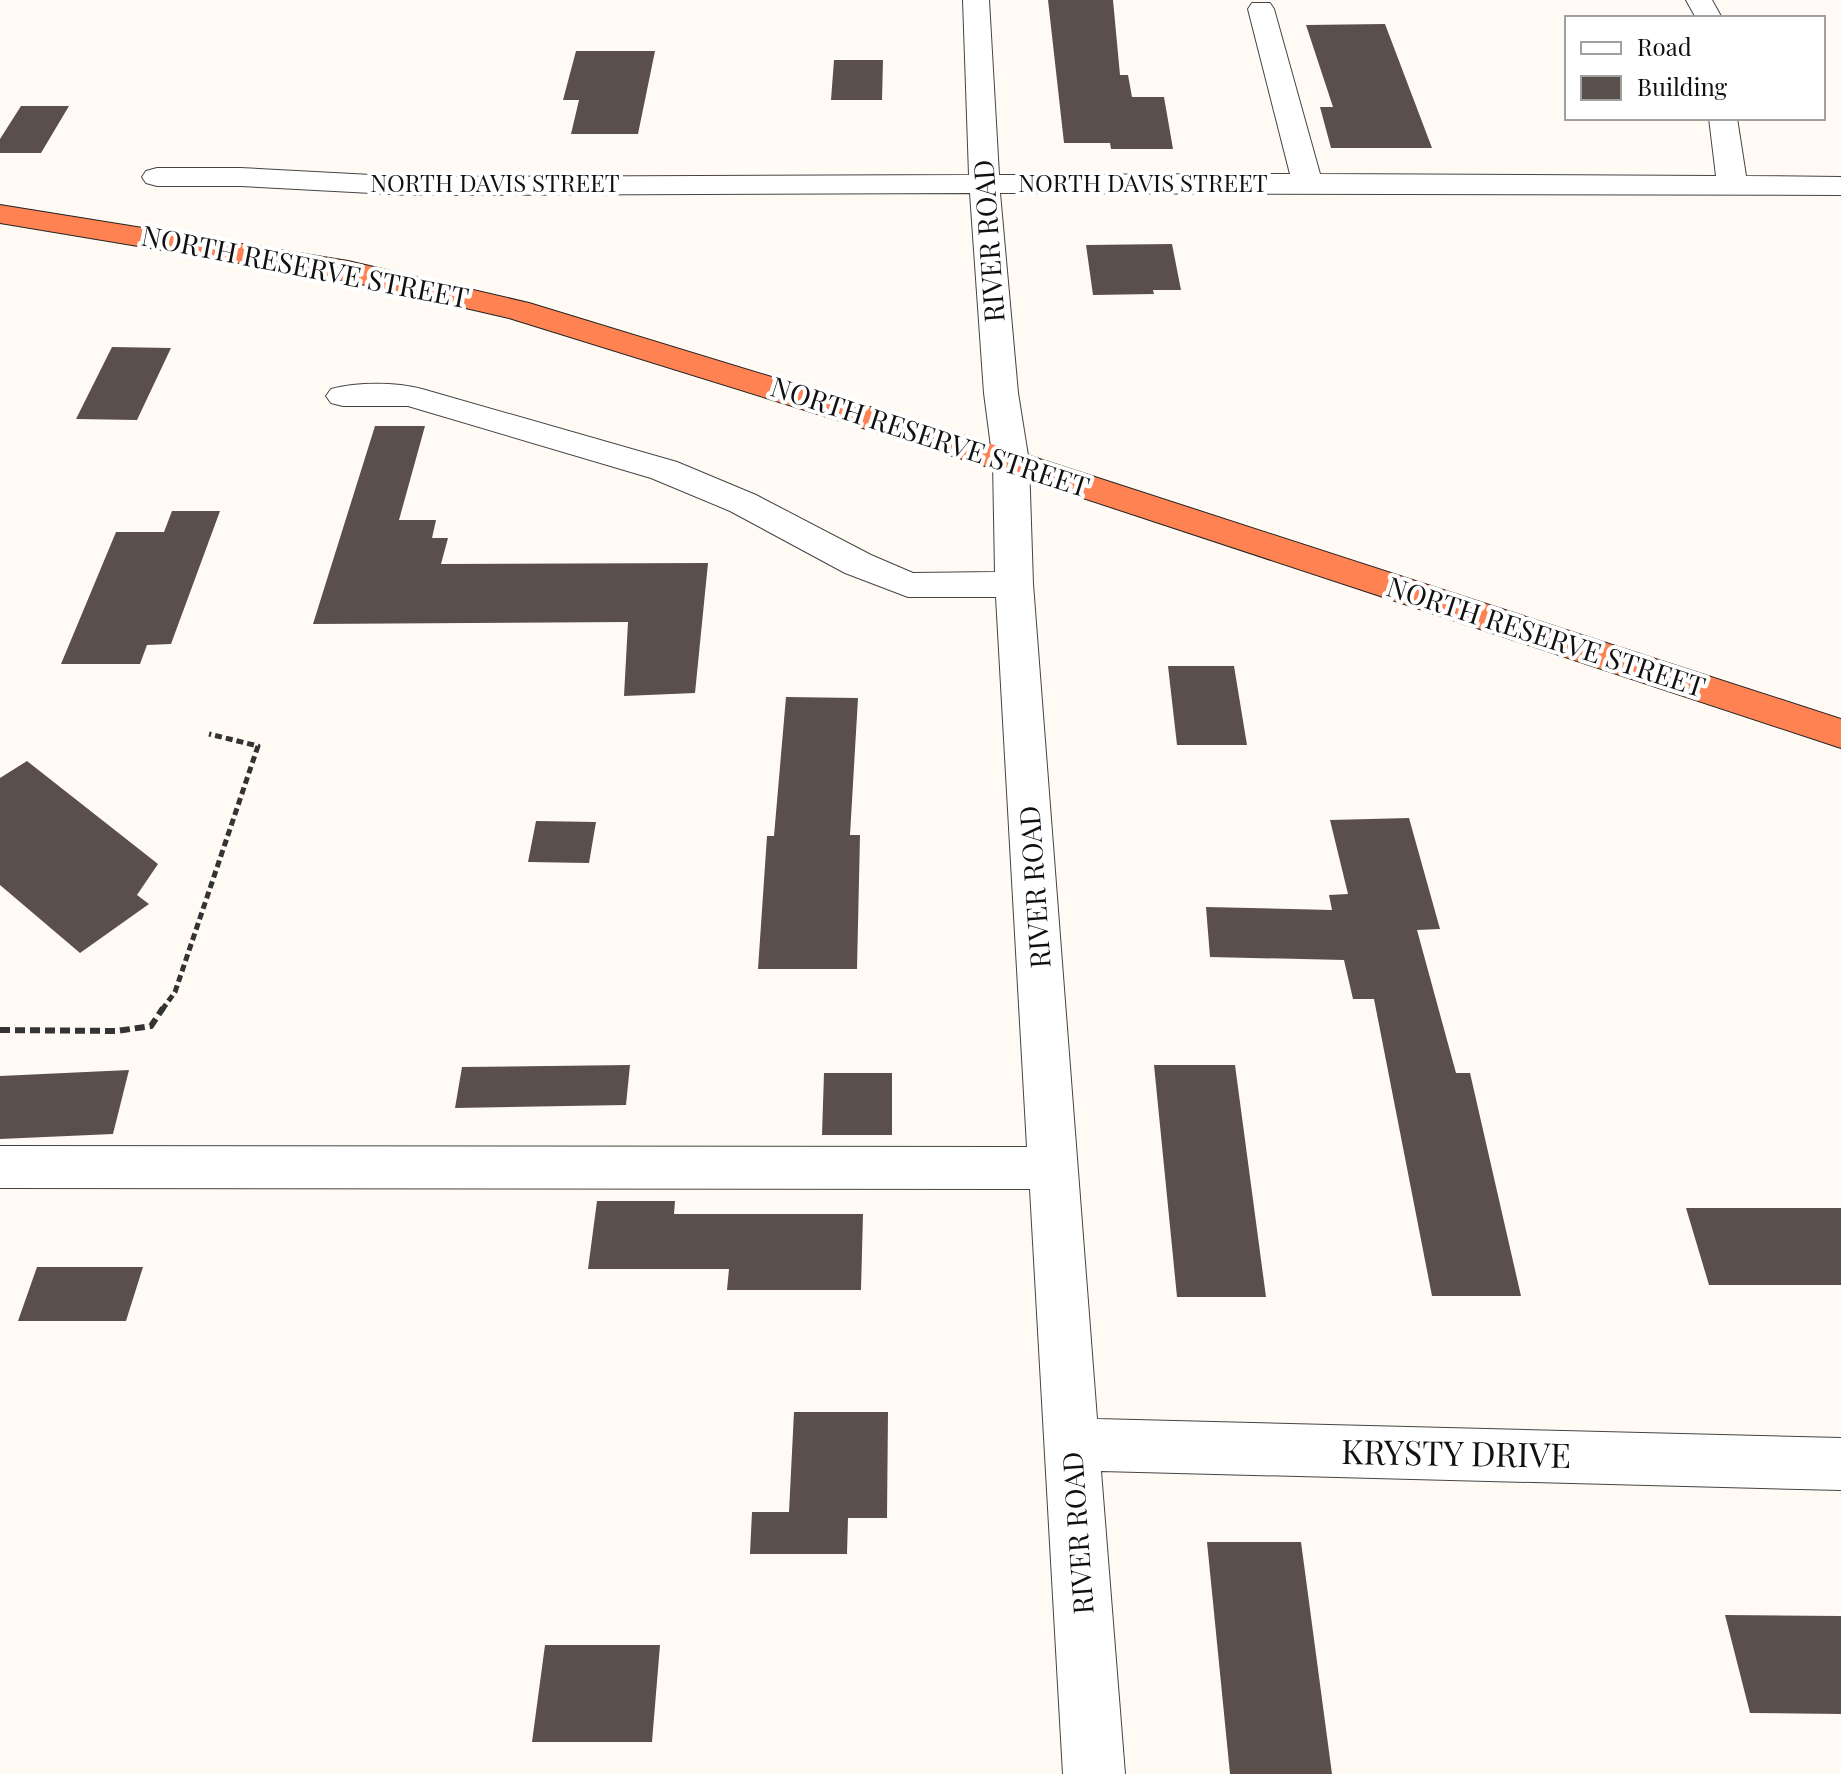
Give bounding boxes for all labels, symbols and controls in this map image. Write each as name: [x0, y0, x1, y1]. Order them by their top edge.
legend: [1565, 16, 1825, 120]
text: Road: [1637, 30, 1692, 62]
text: Building: [1637, 70, 1728, 102]
street label: RIVER ROAD: [963, 159, 1012, 324]
street label: NORTH DAVIS STREET: [370, 166, 620, 198]
street label: NORTH DAVIS STREET: [1018, 166, 1268, 198]
street label: NORTH RESERVE STREET: [139, 216, 472, 315]
street label: NORTH RESERVE STREET: [767, 367, 1094, 505]
street label: NORTH RESERVE STREET: [1383, 567, 1710, 705]
street label: RIVER ROAD: [1009, 805, 1058, 970]
street label: KRYSTY DRIVE: [1341, 1427, 1571, 1477]
street label: RIVER ROAD: [1052, 1451, 1101, 1616]

